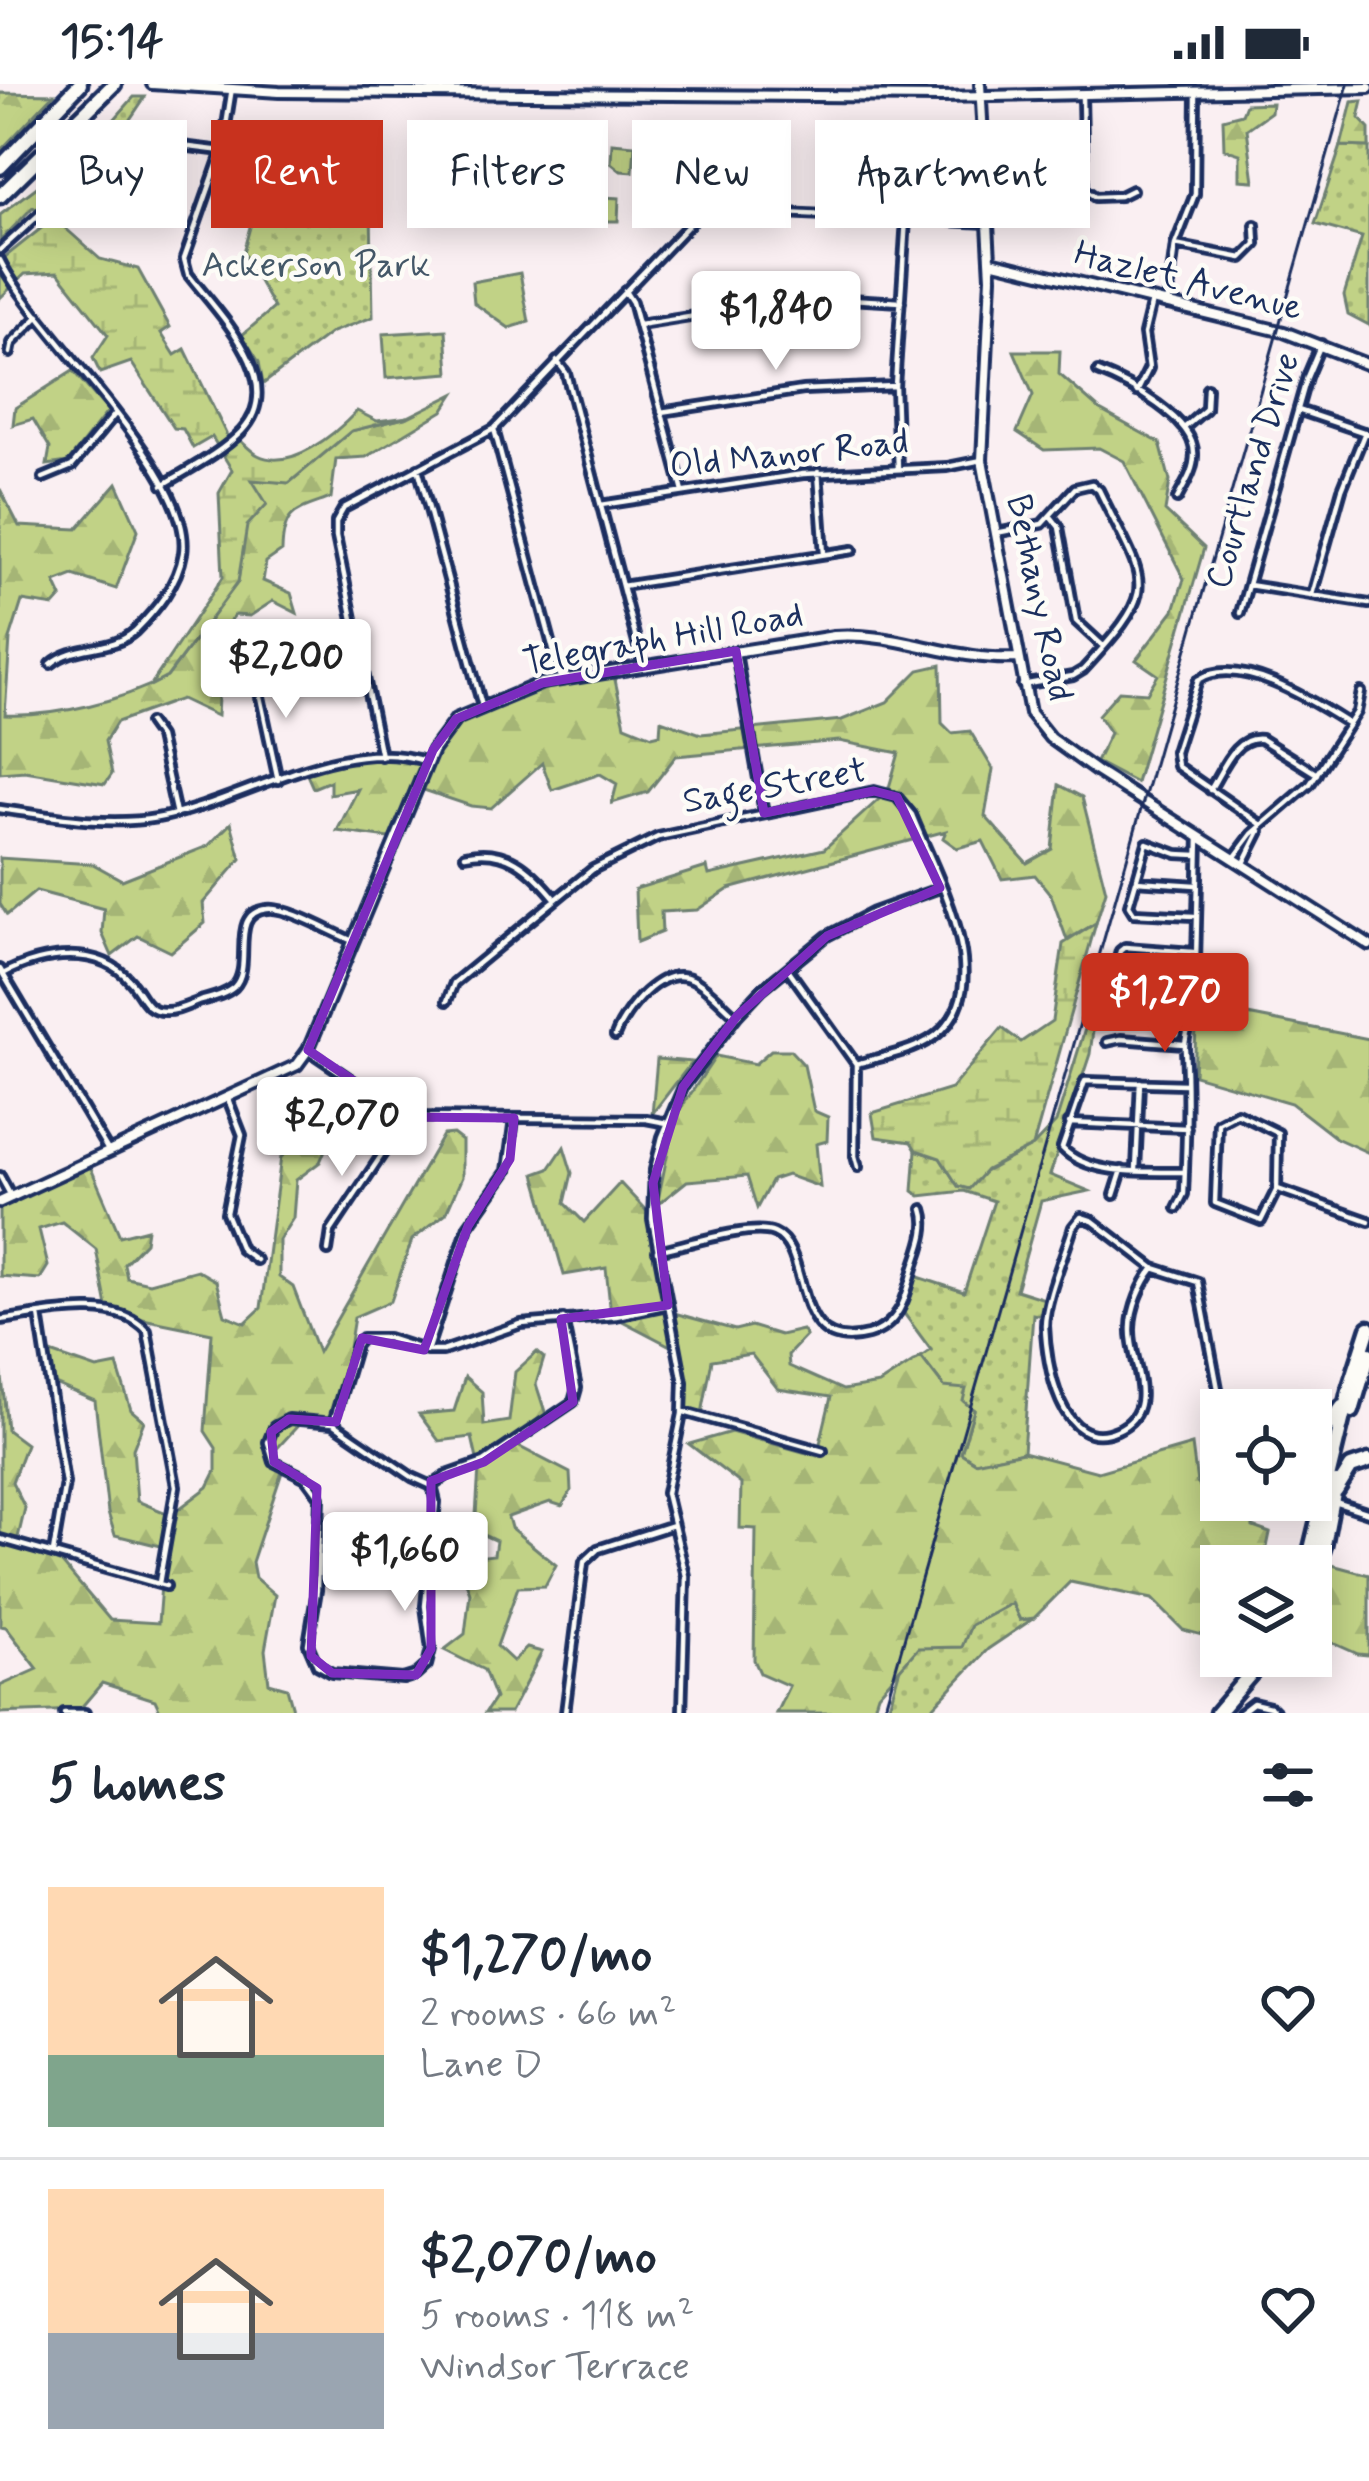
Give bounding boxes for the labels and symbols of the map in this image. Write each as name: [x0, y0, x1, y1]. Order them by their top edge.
street label: Hazlet Avenue: [1069, 231, 1307, 333]
park label: Ackerson Park: [201, 243, 431, 290]
pin: $1,840: [678, 271, 874, 373]
street label: Courtland Drive: [1196, 347, 1312, 595]
street label: Old Manor Road: [667, 419, 911, 491]
street label: Bethany Road: [993, 491, 1083, 705]
street label: Telegraph Hill Road: [519, 592, 807, 690]
pin: $2,200: [188, 619, 384, 721]
street label: Sage Street: [679, 748, 871, 829]
pin: $1,270: [1067, 953, 1263, 1055]
pin: $2,070: [244, 1077, 440, 1179]
pin: $1,660: [307, 1512, 503, 1614]

